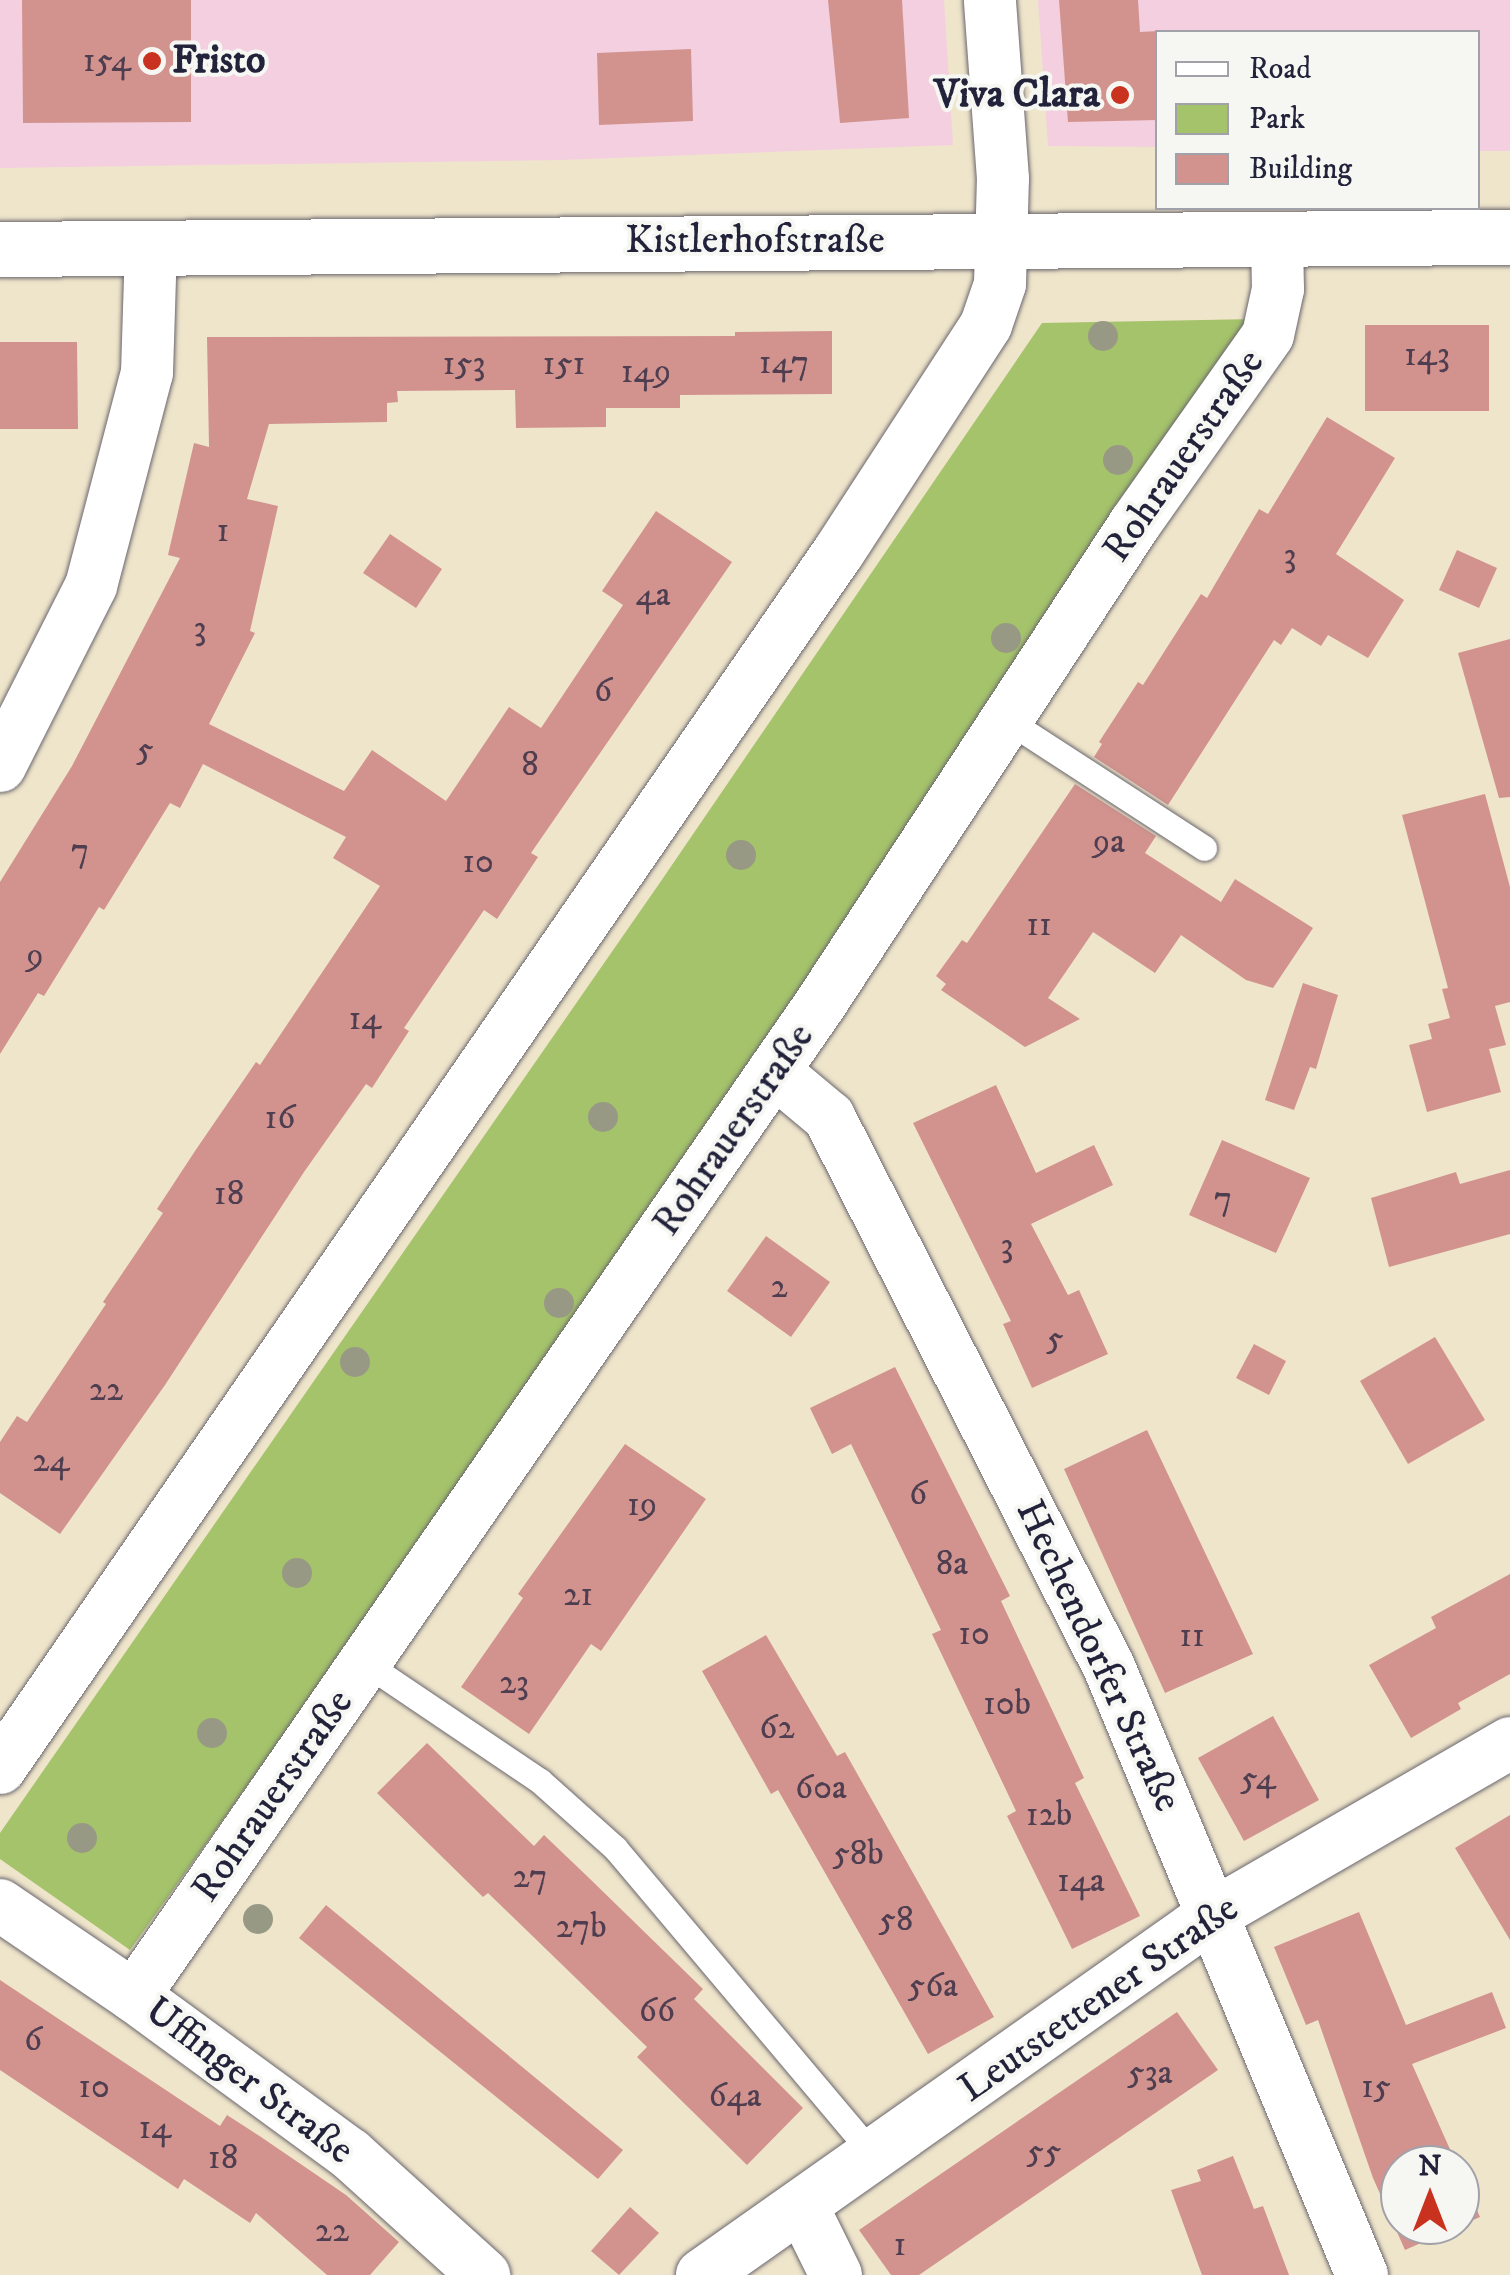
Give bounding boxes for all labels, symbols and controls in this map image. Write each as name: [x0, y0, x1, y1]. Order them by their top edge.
legend: [1155, 30, 1480, 210]
place label: Fristo: [172, 37, 265, 85]
house number: 154: [83, 40, 131, 82]
marker: Fristo: [141, 50, 163, 72]
text: Road: [1249, 51, 1311, 88]
place label: Viva Clara: [934, 71, 1100, 119]
marker: Viva Clara: [1109, 84, 1131, 106]
text: Park: [1249, 101, 1305, 138]
text: Building: [1249, 151, 1352, 188]
street label: Kistlerhofstraße: [625, 217, 885, 265]
house number: 143: [1404, 334, 1450, 376]
street label: Rohrauerstraße: [1093, 341, 1275, 571]
house number: 147: [759, 342, 809, 384]
house number: 153: [442, 343, 486, 385]
house number: 151: [543, 343, 585, 385]
house number: 149: [621, 351, 671, 393]
house number: 1: [217, 510, 229, 552]
house number: 3: [1283, 535, 1297, 577]
house number: 4a: [635, 574, 671, 616]
house number: 3: [193, 608, 207, 650]
house number: 6: [594, 670, 612, 712]
house number: 5: [136, 729, 154, 771]
house number: 8: [521, 744, 539, 786]
house number: 9a: [1093, 821, 1125, 863]
house number: 7: [71, 830, 89, 872]
house number: 10: [462, 841, 494, 883]
house number: 11: [1026, 904, 1052, 946]
house number: 9: [26, 935, 44, 977]
house number: 14: [348, 998, 382, 1040]
street label: Rohrauerstraße: [643, 1015, 825, 1245]
house number: 16: [265, 1097, 295, 1139]
house number: 18: [214, 1173, 244, 1215]
house number: 7: [1214, 1178, 1232, 1220]
house number: 3: [1000, 1225, 1014, 1267]
house number: 2: [770, 1266, 788, 1308]
house number: 5: [1046, 1318, 1064, 1360]
house number: 22: [89, 1369, 123, 1411]
house number: 24: [32, 1440, 70, 1482]
house number: 6: [909, 1473, 927, 1515]
house number: 19: [627, 1484, 657, 1526]
street label: Hechendorfer Straße: [1005, 1493, 1191, 1819]
house number: 8a: [936, 1543, 968, 1585]
house number: 21: [563, 1574, 593, 1616]
house number: 10: [958, 1613, 990, 1655]
house number: 11: [1179, 1615, 1205, 1657]
house number: 23: [499, 1662, 529, 1704]
street label: Rohrauerstraße: [182, 1681, 364, 1911]
house number: 10b: [983, 1683, 1031, 1725]
house number: 62: [759, 1707, 795, 1749]
house number: 54: [1240, 1758, 1276, 1800]
house number: 60a: [795, 1767, 847, 1809]
house number: 12b: [1026, 1794, 1072, 1836]
house number: 58b: [832, 1833, 884, 1875]
house number: 27: [513, 1856, 547, 1898]
house number: 14a: [1057, 1860, 1105, 1902]
street label: Leutstettener Straße: [950, 1885, 1248, 2113]
house number: 58: [879, 1899, 913, 1941]
house number: 27b: [555, 1906, 607, 1948]
house number: 56a: [908, 1965, 958, 2007]
street label: Uffinger Straße: [135, 1987, 363, 2175]
house number: 66: [639, 1990, 675, 2032]
house number: 6: [24, 2019, 42, 2061]
house number: 53a: [1127, 2052, 1173, 2094]
house number: 10: [78, 2066, 110, 2108]
house number: 15: [1361, 2066, 1391, 2108]
house number: 64a: [708, 2075, 762, 2117]
house number: 14: [138, 2107, 172, 2149]
house number: 55: [1027, 2131, 1061, 2173]
house number: 18: [208, 2137, 238, 2179]
north arrow: [1380, 2145, 1480, 2245]
text: N: [1419, 2149, 1441, 2184]
house number: 22: [315, 2210, 349, 2252]
house number: 1: [894, 2224, 906, 2266]

